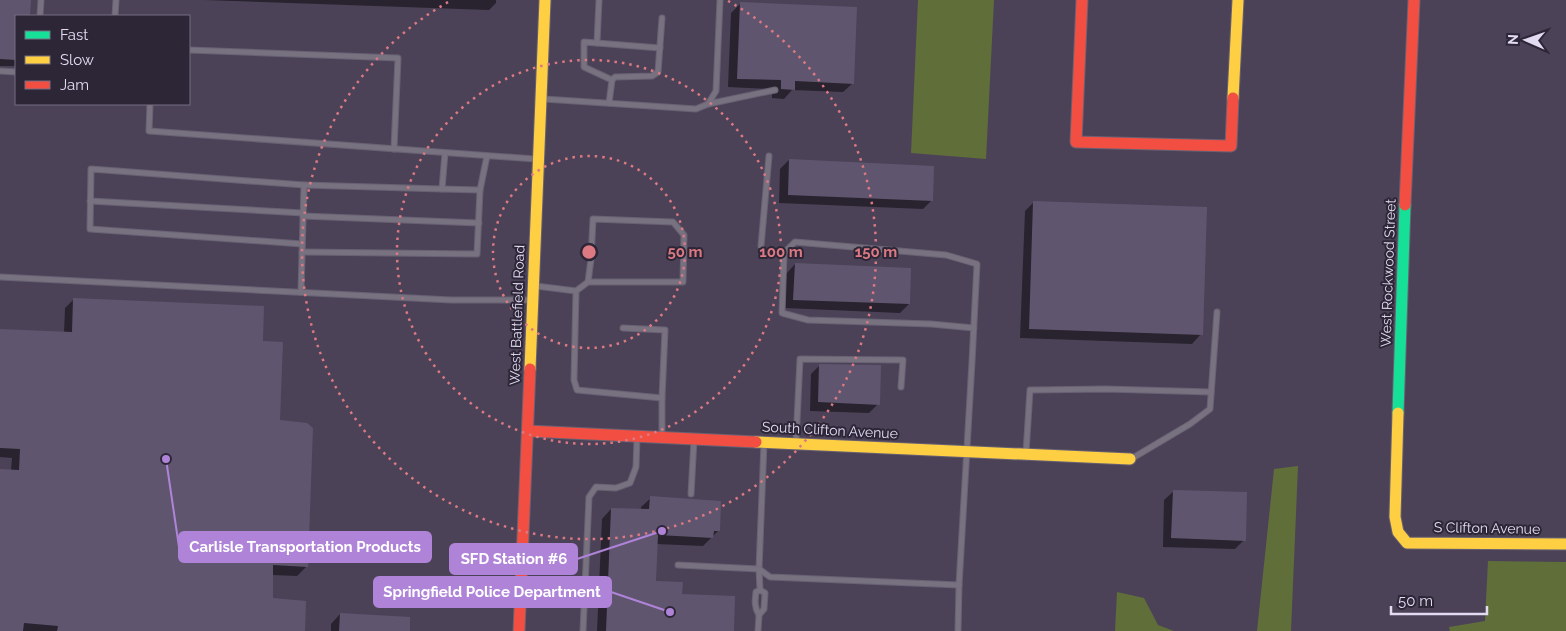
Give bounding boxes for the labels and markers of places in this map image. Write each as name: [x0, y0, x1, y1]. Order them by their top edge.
centre of rings: [580, 243, 598, 261]
callout: Carlisle Transportation Products: [179, 532, 431, 562]
callout: SFD Station #6: [450, 544, 577, 574]
callout: Springfield Police Department: [374, 577, 611, 607]

